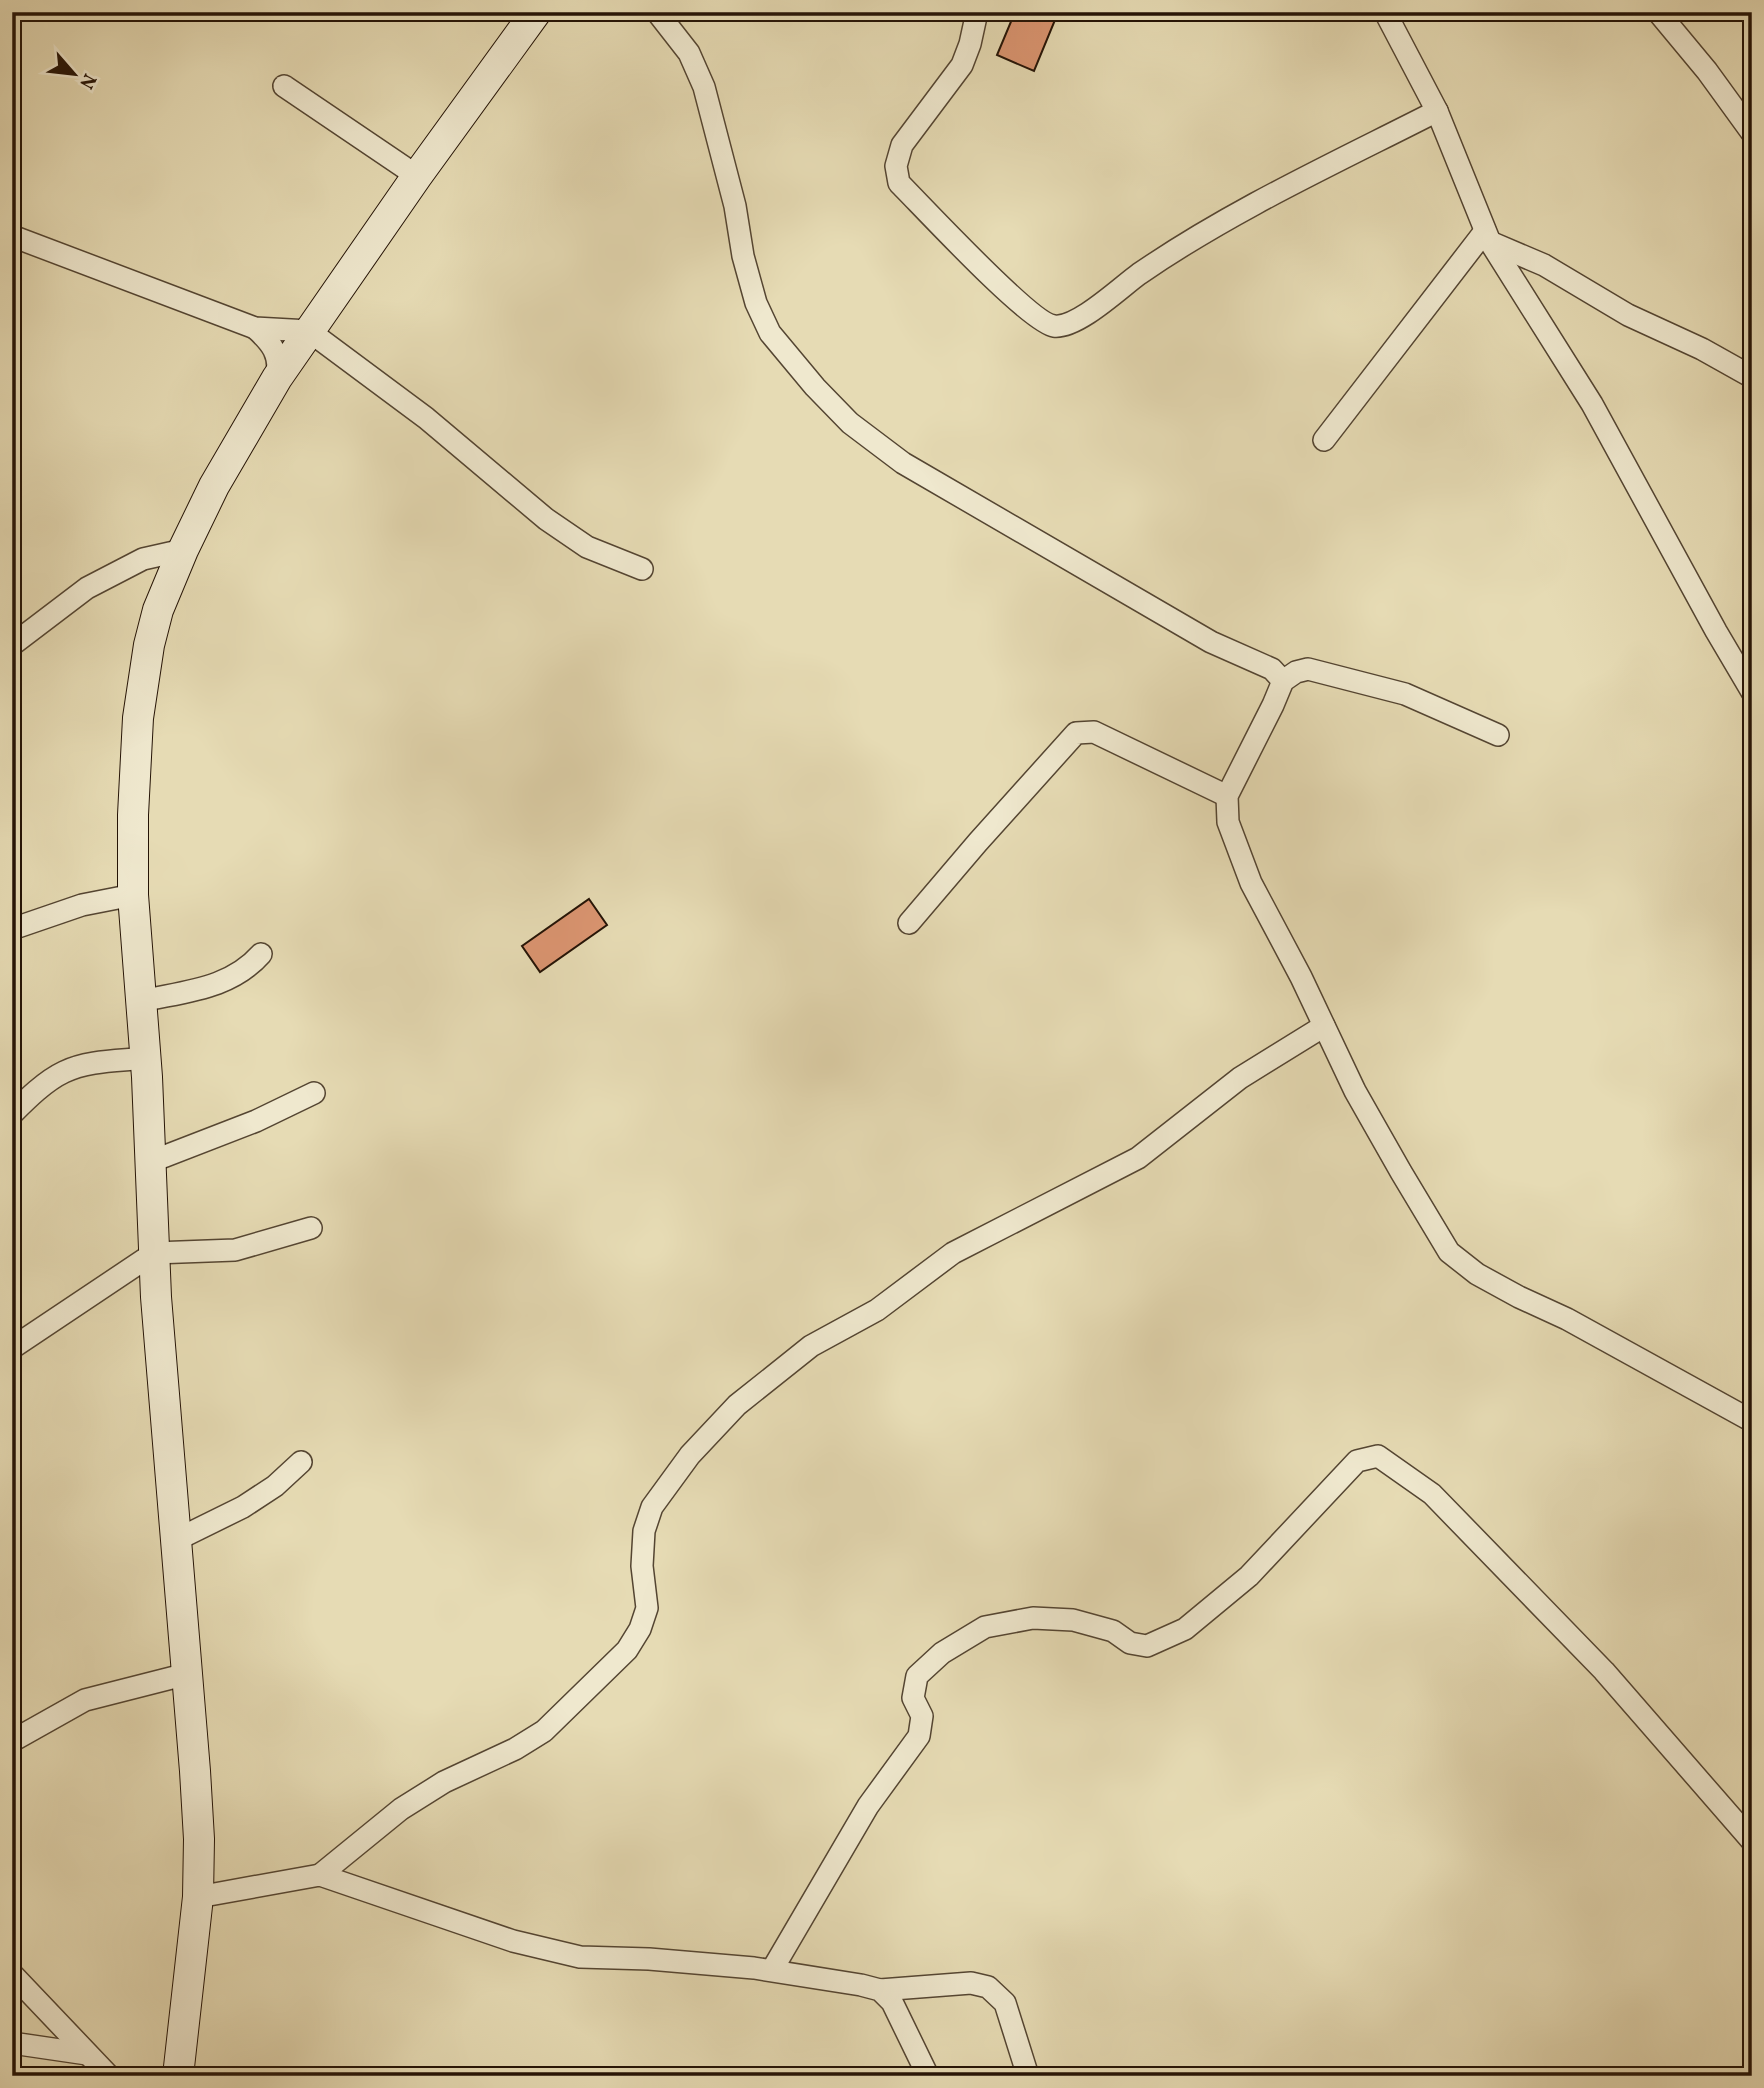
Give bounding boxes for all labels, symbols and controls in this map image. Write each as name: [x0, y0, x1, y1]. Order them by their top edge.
north arrow: [38, 38, 108, 108]
text: N: [72, 69, 102, 93]

